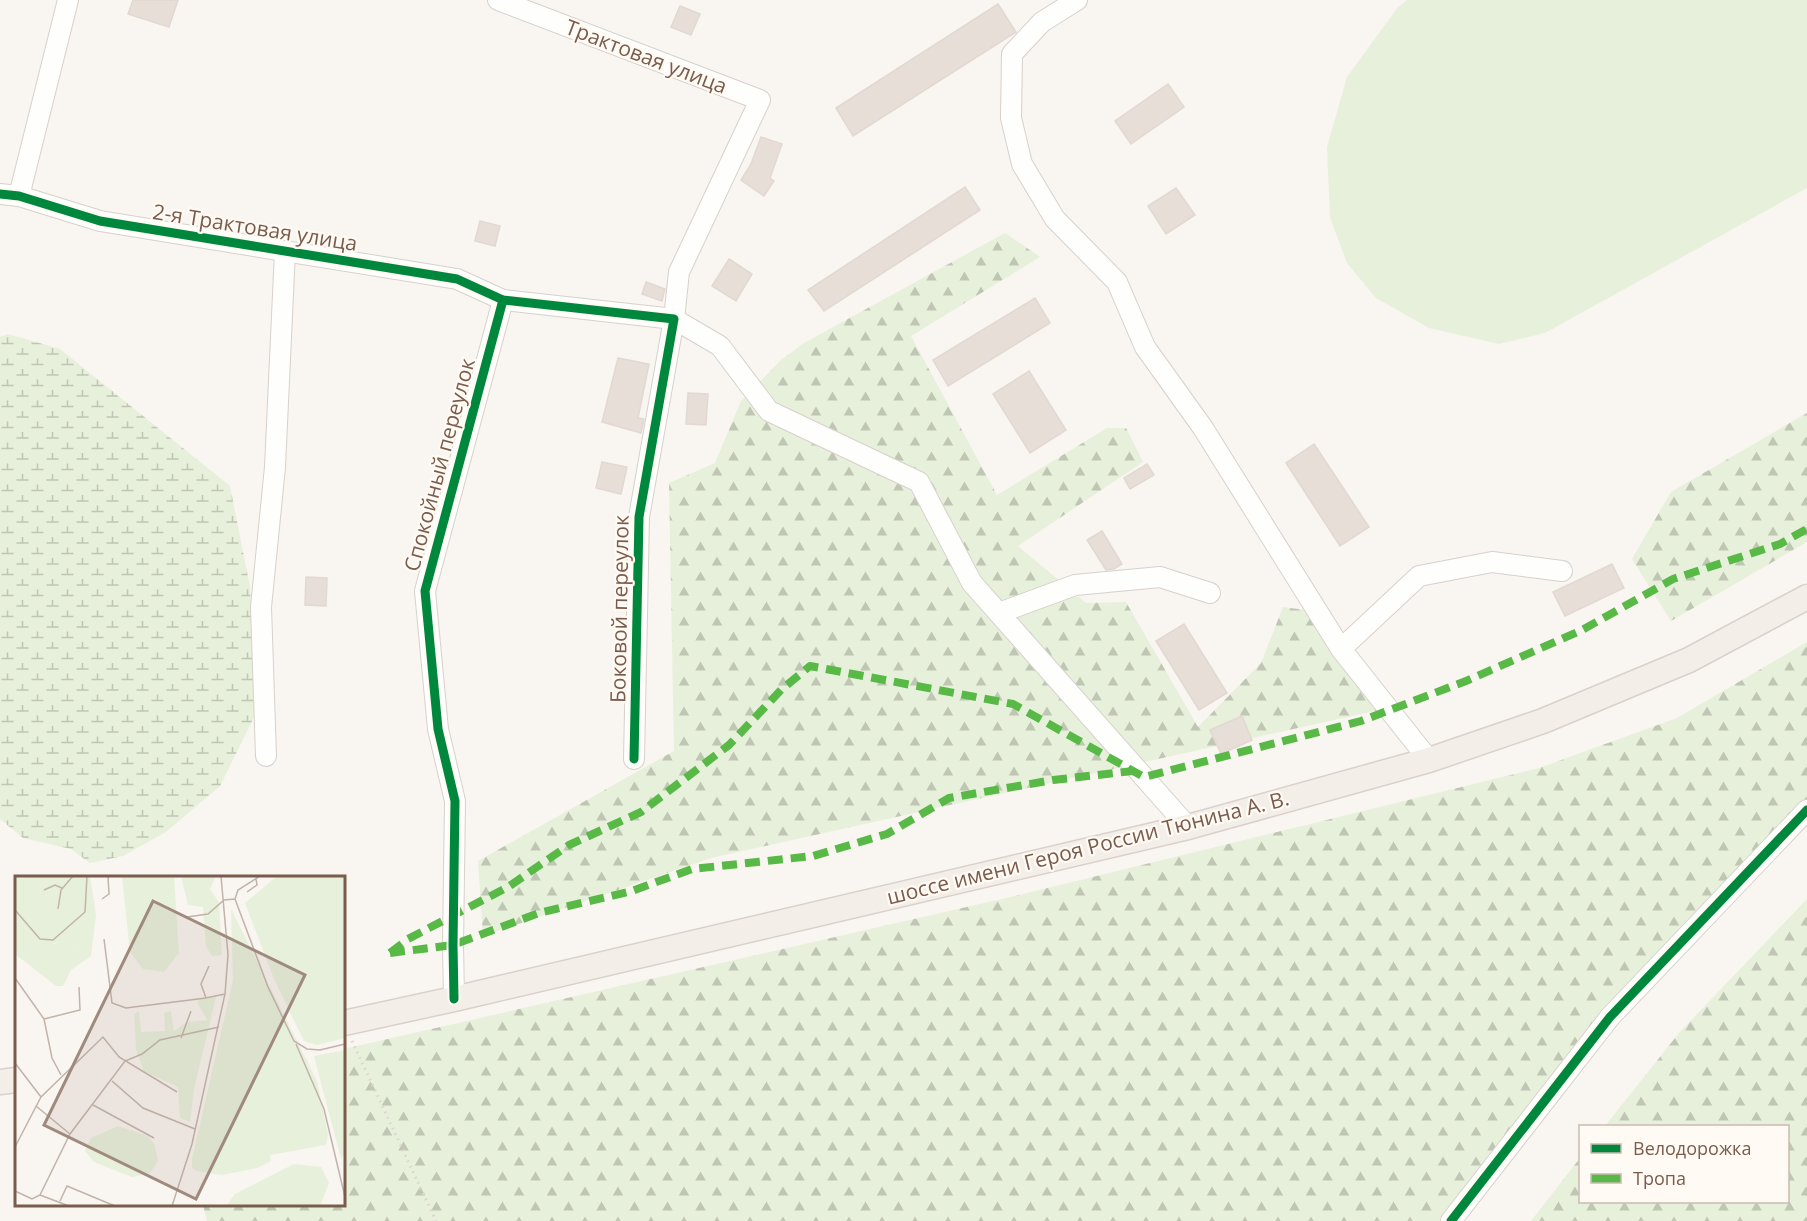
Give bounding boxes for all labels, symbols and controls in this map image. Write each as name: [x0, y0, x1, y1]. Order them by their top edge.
street label: Трактовая улица: [562, 12, 731, 100]
street label: 2-я Трактовая улица: [151, 197, 359, 257]
street label: Спокойный переулок: [397, 355, 481, 574]
street label: Боковой переулок: [603, 515, 635, 703]
street label: шоссе имени Героя России Тюнина А. В.: [884, 783, 1292, 911]
inset map: [15, 876, 345, 1206]
legend: [1579, 1125, 1789, 1203]
text: Велодорожка: [1633, 1136, 1751, 1160]
text: Тропа: [1633, 1166, 1686, 1190]

